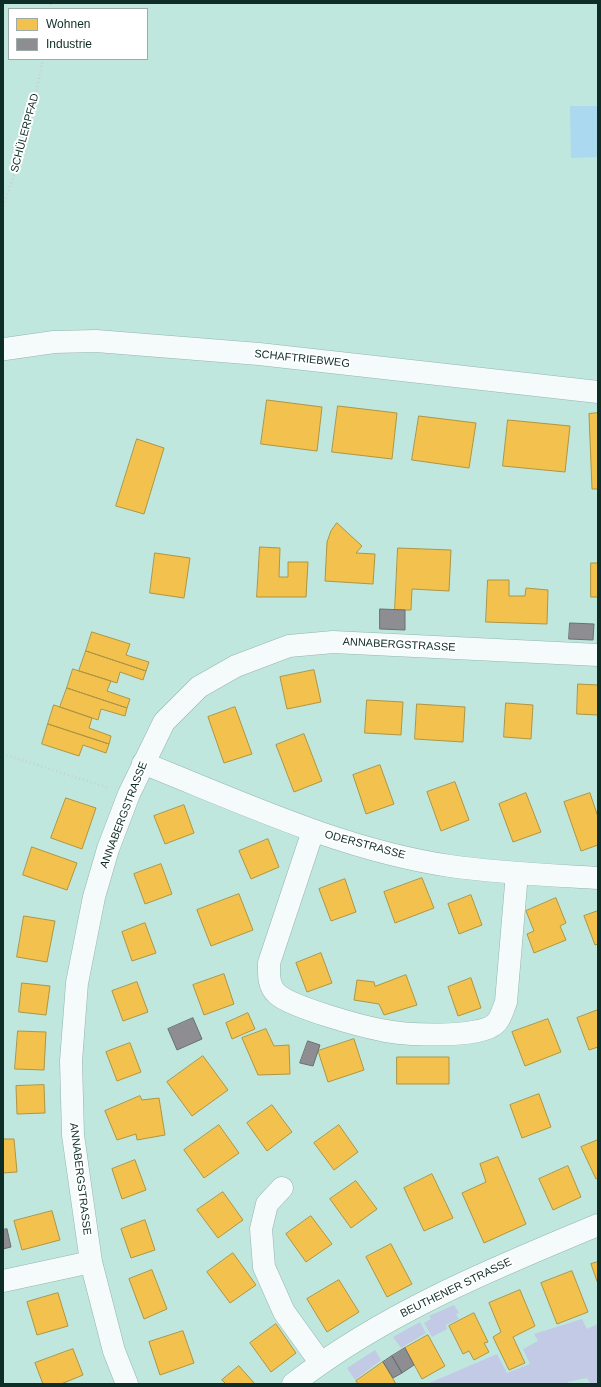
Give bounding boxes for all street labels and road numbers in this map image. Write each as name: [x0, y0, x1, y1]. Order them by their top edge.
street label: SCHÜLERPFAD: [8, 92, 42, 174]
street label: SCHAFTRIEBWEG: [254, 347, 350, 371]
street label: ANNABERGSTRASSE: [342, 635, 456, 655]
street label: ANNABERGSTRASSE: [98, 760, 150, 870]
street label: ODERSTRASSE: [323, 828, 407, 862]
street label: ANNABERGSTRASSE: [67, 1122, 93, 1236]
street label: BEUTHENER STRASSE: [398, 1255, 514, 1321]

